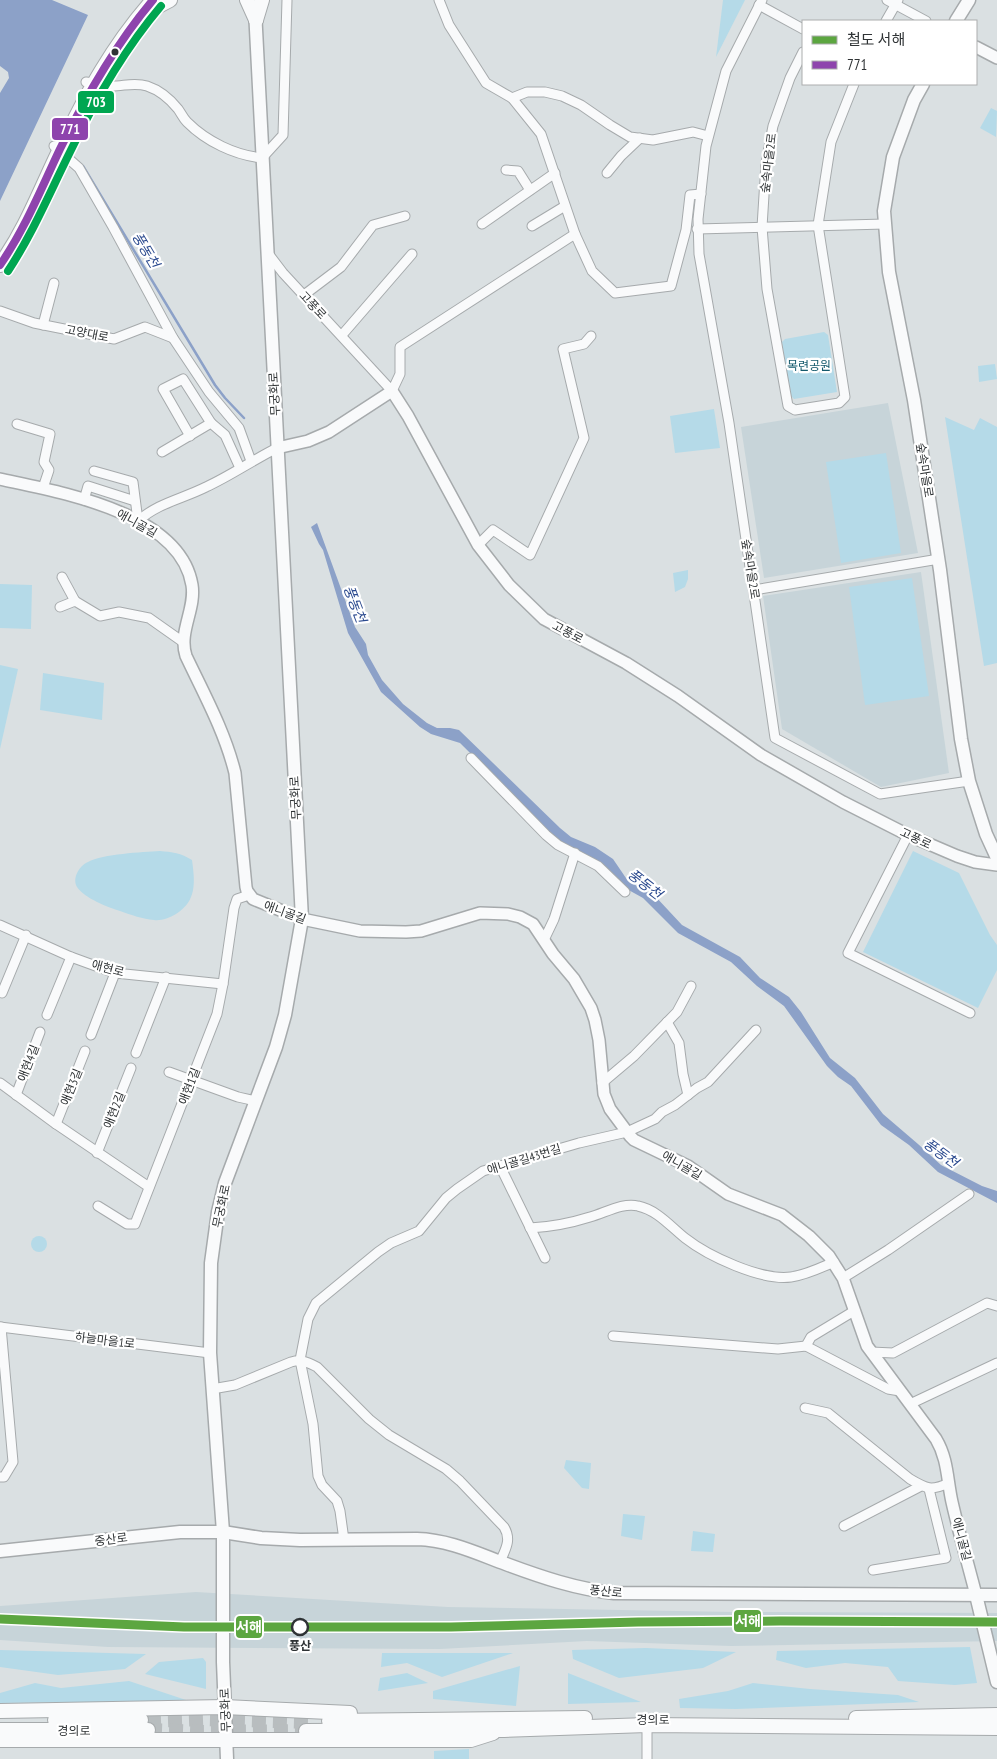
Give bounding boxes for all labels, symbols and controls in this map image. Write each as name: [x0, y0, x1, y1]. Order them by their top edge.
legend: [802, 20, 977, 85]
text: 철도 서해: [847, 30, 905, 49]
unlabelled marker: [110, 47, 120, 57]
text: 771: [847, 55, 867, 74]
line badge: 703: [77, 90, 115, 114]
text: 703: [86, 93, 106, 111]
line badge: 771: [51, 117, 89, 141]
text: 771: [60, 120, 80, 138]
street label: 숲속마을2로: [757, 132, 779, 194]
water label: 풍동천: [128, 229, 164, 272]
street label: 고풍로: [296, 288, 330, 322]
street label: 고양대로: [64, 321, 110, 345]
park label: 목련공원: [787, 358, 831, 373]
street label: 무궁화로: [265, 372, 283, 416]
street label: 숲속마을로: [913, 442, 937, 498]
street label: 애니골길: [114, 506, 160, 540]
street label: 숲속마을2로: [739, 538, 763, 600]
water label: 풍동천: [340, 583, 371, 626]
street label: 고풍로: [550, 618, 586, 646]
street label: 무궁화로: [286, 776, 304, 820]
street label: 고풍로: [898, 824, 934, 852]
water label: 풍동천: [624, 865, 667, 904]
street label: 애니골길: [262, 897, 308, 927]
street label: 애현로: [90, 956, 126, 980]
street label: 애현4길: [14, 1042, 42, 1084]
street label: 애현1길: [175, 1065, 203, 1107]
street label: 애현3길: [57, 1066, 85, 1108]
street label: 애현2길: [100, 1089, 128, 1131]
water label: 풍동천: [920, 1134, 963, 1172]
street label: 애니골길43번길: [485, 1141, 563, 1177]
street label: 애니골길: [659, 1147, 705, 1183]
street label: 무궁화로: [209, 1183, 233, 1229]
street label: 하늘마을1로: [74, 1329, 136, 1351]
street label: 애니골길: [949, 1516, 975, 1562]
street label: 중산로: [94, 1530, 128, 1548]
street label: 풍산로: [589, 1582, 623, 1600]
line badge: 서해: [733, 1609, 762, 1633]
text: 서해: [735, 1612, 761, 1630]
line badge: 서해: [235, 1615, 263, 1639]
text: 서해: [236, 1618, 262, 1636]
marker: 풍산: [291, 1618, 309, 1636]
place label: 풍산: [289, 1638, 311, 1653]
street label: 무궁화로: [217, 1688, 233, 1732]
street label: 경의로: [636, 1712, 670, 1727]
street label: 경의로: [57, 1723, 91, 1738]

